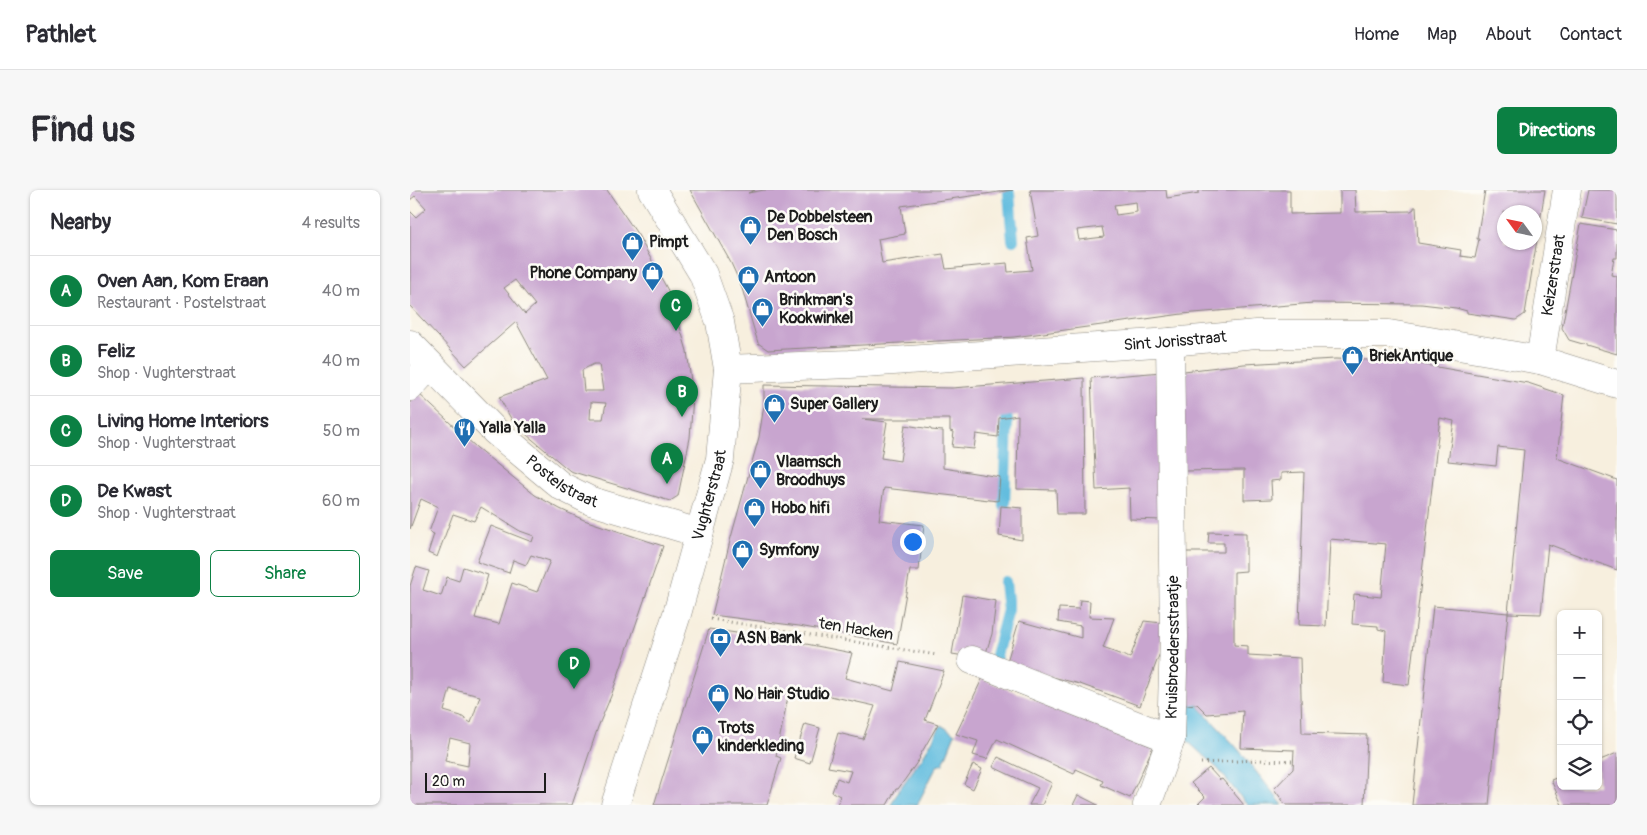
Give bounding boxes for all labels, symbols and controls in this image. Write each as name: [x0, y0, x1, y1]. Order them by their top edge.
text: Pathlet: [25, 20, 96, 49]
text: Home: [1354, 23, 1399, 46]
text: Map: [1427, 23, 1457, 46]
text: About: [1485, 23, 1531, 46]
text: Contact: [1559, 23, 1622, 46]
button: Directions: [1497, 107, 1617, 154]
text: Find us: [30, 108, 135, 152]
north arrow: [1497, 205, 1542, 250]
place label: De Dobbelsteen Den Bosch: [767, 207, 873, 245]
text: Nearby: [50, 209, 111, 236]
text: 4 results: [302, 213, 360, 233]
shop icon: De Dobbelsteen Den Bosch: [739, 214, 763, 245]
shop icon: Pimpt: [621, 230, 645, 261]
place label: Pimpt: [649, 232, 689, 252]
street label: Keizerstraat: [1537, 232, 1570, 317]
shop icon: Phone Company: [641, 261, 665, 292]
place label: Phone Company: [530, 263, 637, 283]
shop icon: Antoon: [736, 265, 760, 296]
place label: Antoon: [764, 267, 816, 287]
text: Oven Aan, Kom Eraan: [97, 269, 268, 293]
text: A: [61, 281, 71, 301]
text: 40 m: [322, 281, 360, 301]
pin: C: [660, 290, 692, 331]
place label: Brinkman's Kookwinkel: [779, 290, 854, 328]
text: Restaurant · Postelstraat: [97, 293, 266, 313]
shop icon: Brinkman's Kookwinkel: [751, 297, 775, 328]
street label: Sint Jorisstraat: [1123, 327, 1228, 355]
text: Feliz: [97, 339, 135, 363]
shop icon: BriekAntique: [1341, 344, 1365, 375]
place label: BriekAntique: [1369, 346, 1454, 366]
text: B: [61, 351, 71, 371]
text: 40 m: [322, 351, 360, 371]
text: Shop · Vughterstraat: [97, 363, 236, 383]
pin: B: [666, 376, 698, 417]
shop icon: Super Gallery: [762, 392, 786, 423]
place label: Super Gallery: [790, 394, 878, 414]
text: Living Home Interiors: [97, 409, 268, 433]
restaurant icon: Yalla Yalla: [452, 416, 476, 447]
place label: Yalla Yalla: [479, 418, 546, 438]
text: C: [61, 421, 71, 441]
text: 50 m: [323, 421, 360, 441]
text: Shop · Vughterstraat: [97, 433, 236, 453]
pin: A: [651, 443, 683, 484]
street label: Vughterstraat: [688, 448, 731, 543]
street label: Postelstraat: [522, 451, 600, 513]
place label: Vlaamsch Broodhuys: [776, 452, 846, 490]
shop icon: Vlaamsch Broodhuys: [748, 459, 772, 490]
text: De Kwast: [97, 479, 172, 503]
text: D: [61, 491, 71, 511]
text: 60 m: [322, 491, 360, 511]
shop icon: Hobo hifi: [743, 496, 767, 527]
place label: Hobo hifi: [771, 498, 830, 518]
text: Shop · Vughterstraat: [97, 503, 236, 523]
your location: [900, 529, 926, 555]
shop icon: Symfony: [731, 538, 755, 569]
place label: Symfony: [759, 540, 819, 560]
button: Save: [50, 550, 200, 597]
button: Share: [210, 550, 360, 597]
street label: Kruisbroedersstraatje: [1162, 575, 1184, 719]
map controls: [1557, 610, 1602, 790]
button: +: [1557, 610, 1602, 655]
street label: ten Hacken: [816, 613, 895, 645]
bank icon: ASN Bank: [708, 626, 732, 657]
place label: ASN Bank: [736, 628, 802, 648]
pin: D: [558, 648, 590, 689]
button: −: [1557, 655, 1602, 700]
shop icon: No Hair Studio: [706, 682, 730, 713]
place label: No Hair Studio: [734, 684, 830, 704]
button: locate: [1557, 700, 1602, 745]
place label: Trots kinderkleding: [717, 718, 804, 756]
shop icon: Trots kinderkleding: [690, 725, 714, 756]
button: layers: [1557, 745, 1602, 790]
scale bar: [425, 770, 546, 793]
text: 20 m: [432, 773, 465, 790]

